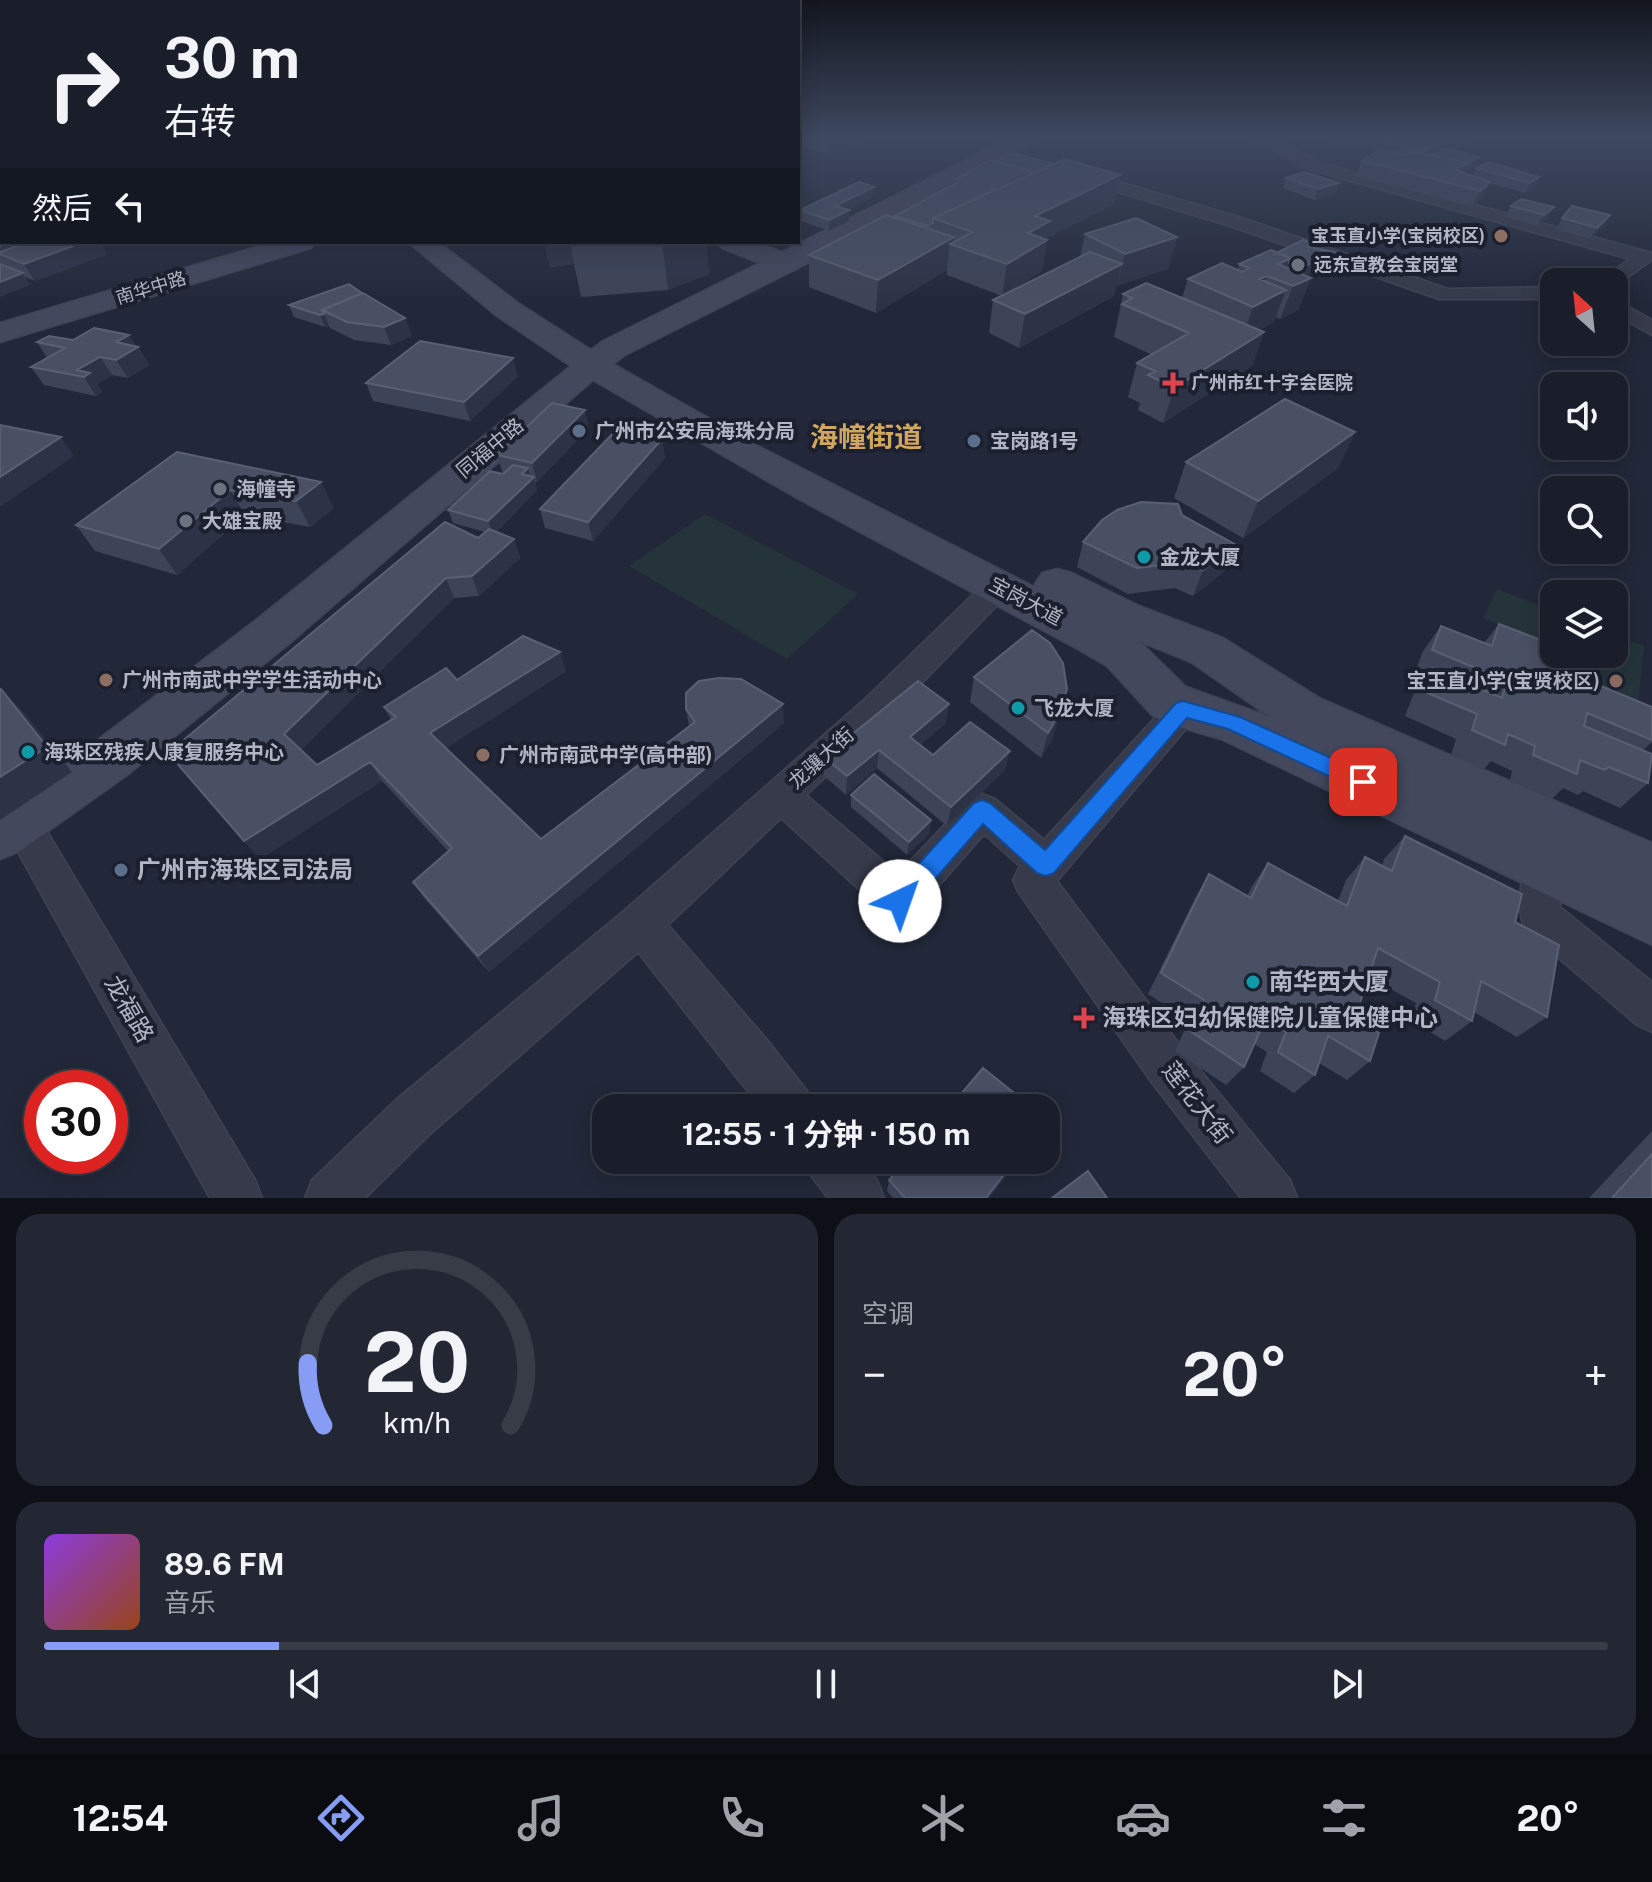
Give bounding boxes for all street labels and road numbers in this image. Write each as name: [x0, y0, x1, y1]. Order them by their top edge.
street label: 南华中路: [113, 267, 188, 308]
street label: 同福中路: [452, 413, 528, 483]
street label: 宝岗大道: [985, 572, 1067, 630]
street label: 龙骧大街: [783, 722, 859, 794]
street label: 龙福路: [100, 970, 160, 1047]
street label: 莲花大街: [1157, 1056, 1238, 1149]

